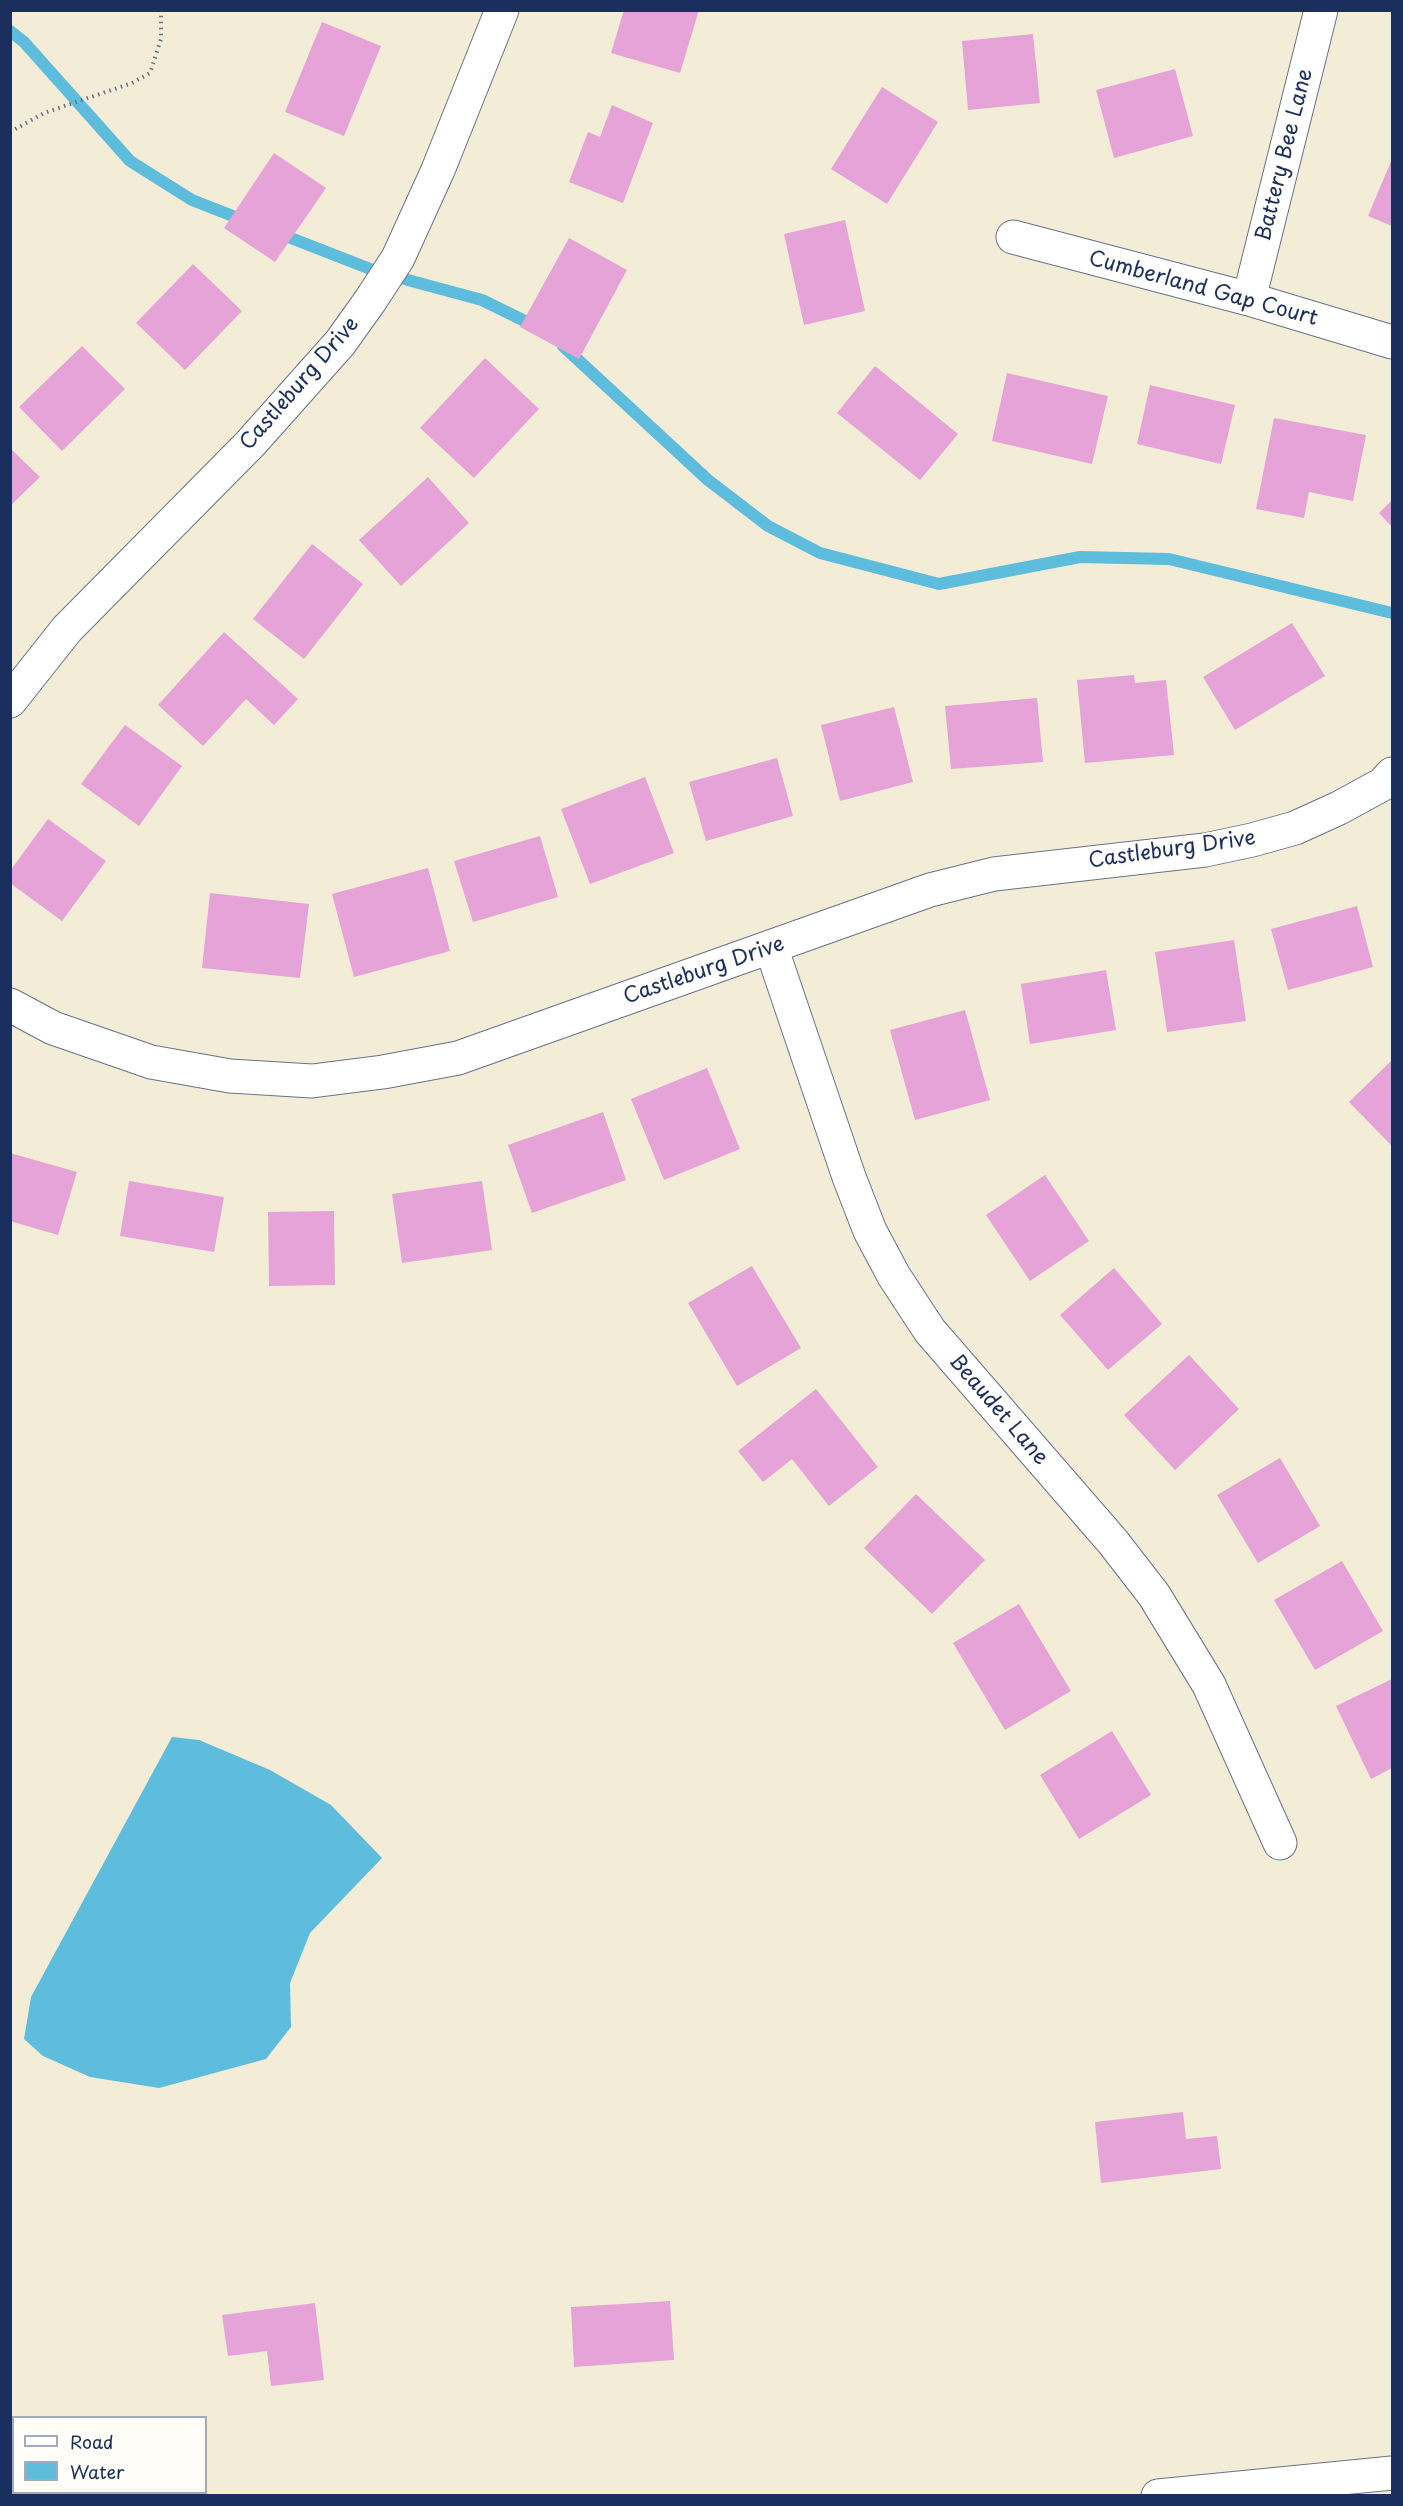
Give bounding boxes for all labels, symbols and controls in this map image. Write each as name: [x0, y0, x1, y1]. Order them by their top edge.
street label: Battery Bee Lane: [1251, 66, 1319, 244]
street label: Cumberland Gap Court: [1086, 246, 1320, 332]
street label: Castleburg Drive: [235, 312, 365, 456]
street label: Castleburg Drive: [1087, 826, 1257, 874]
street label: Castleburg Drive: [620, 932, 788, 1010]
street label: Beaudet Lane: [943, 1349, 1053, 1471]
legend: [12, 2416, 207, 2494]
text: Road: [70, 2428, 114, 2455]
text: Water: [70, 2458, 124, 2485]

